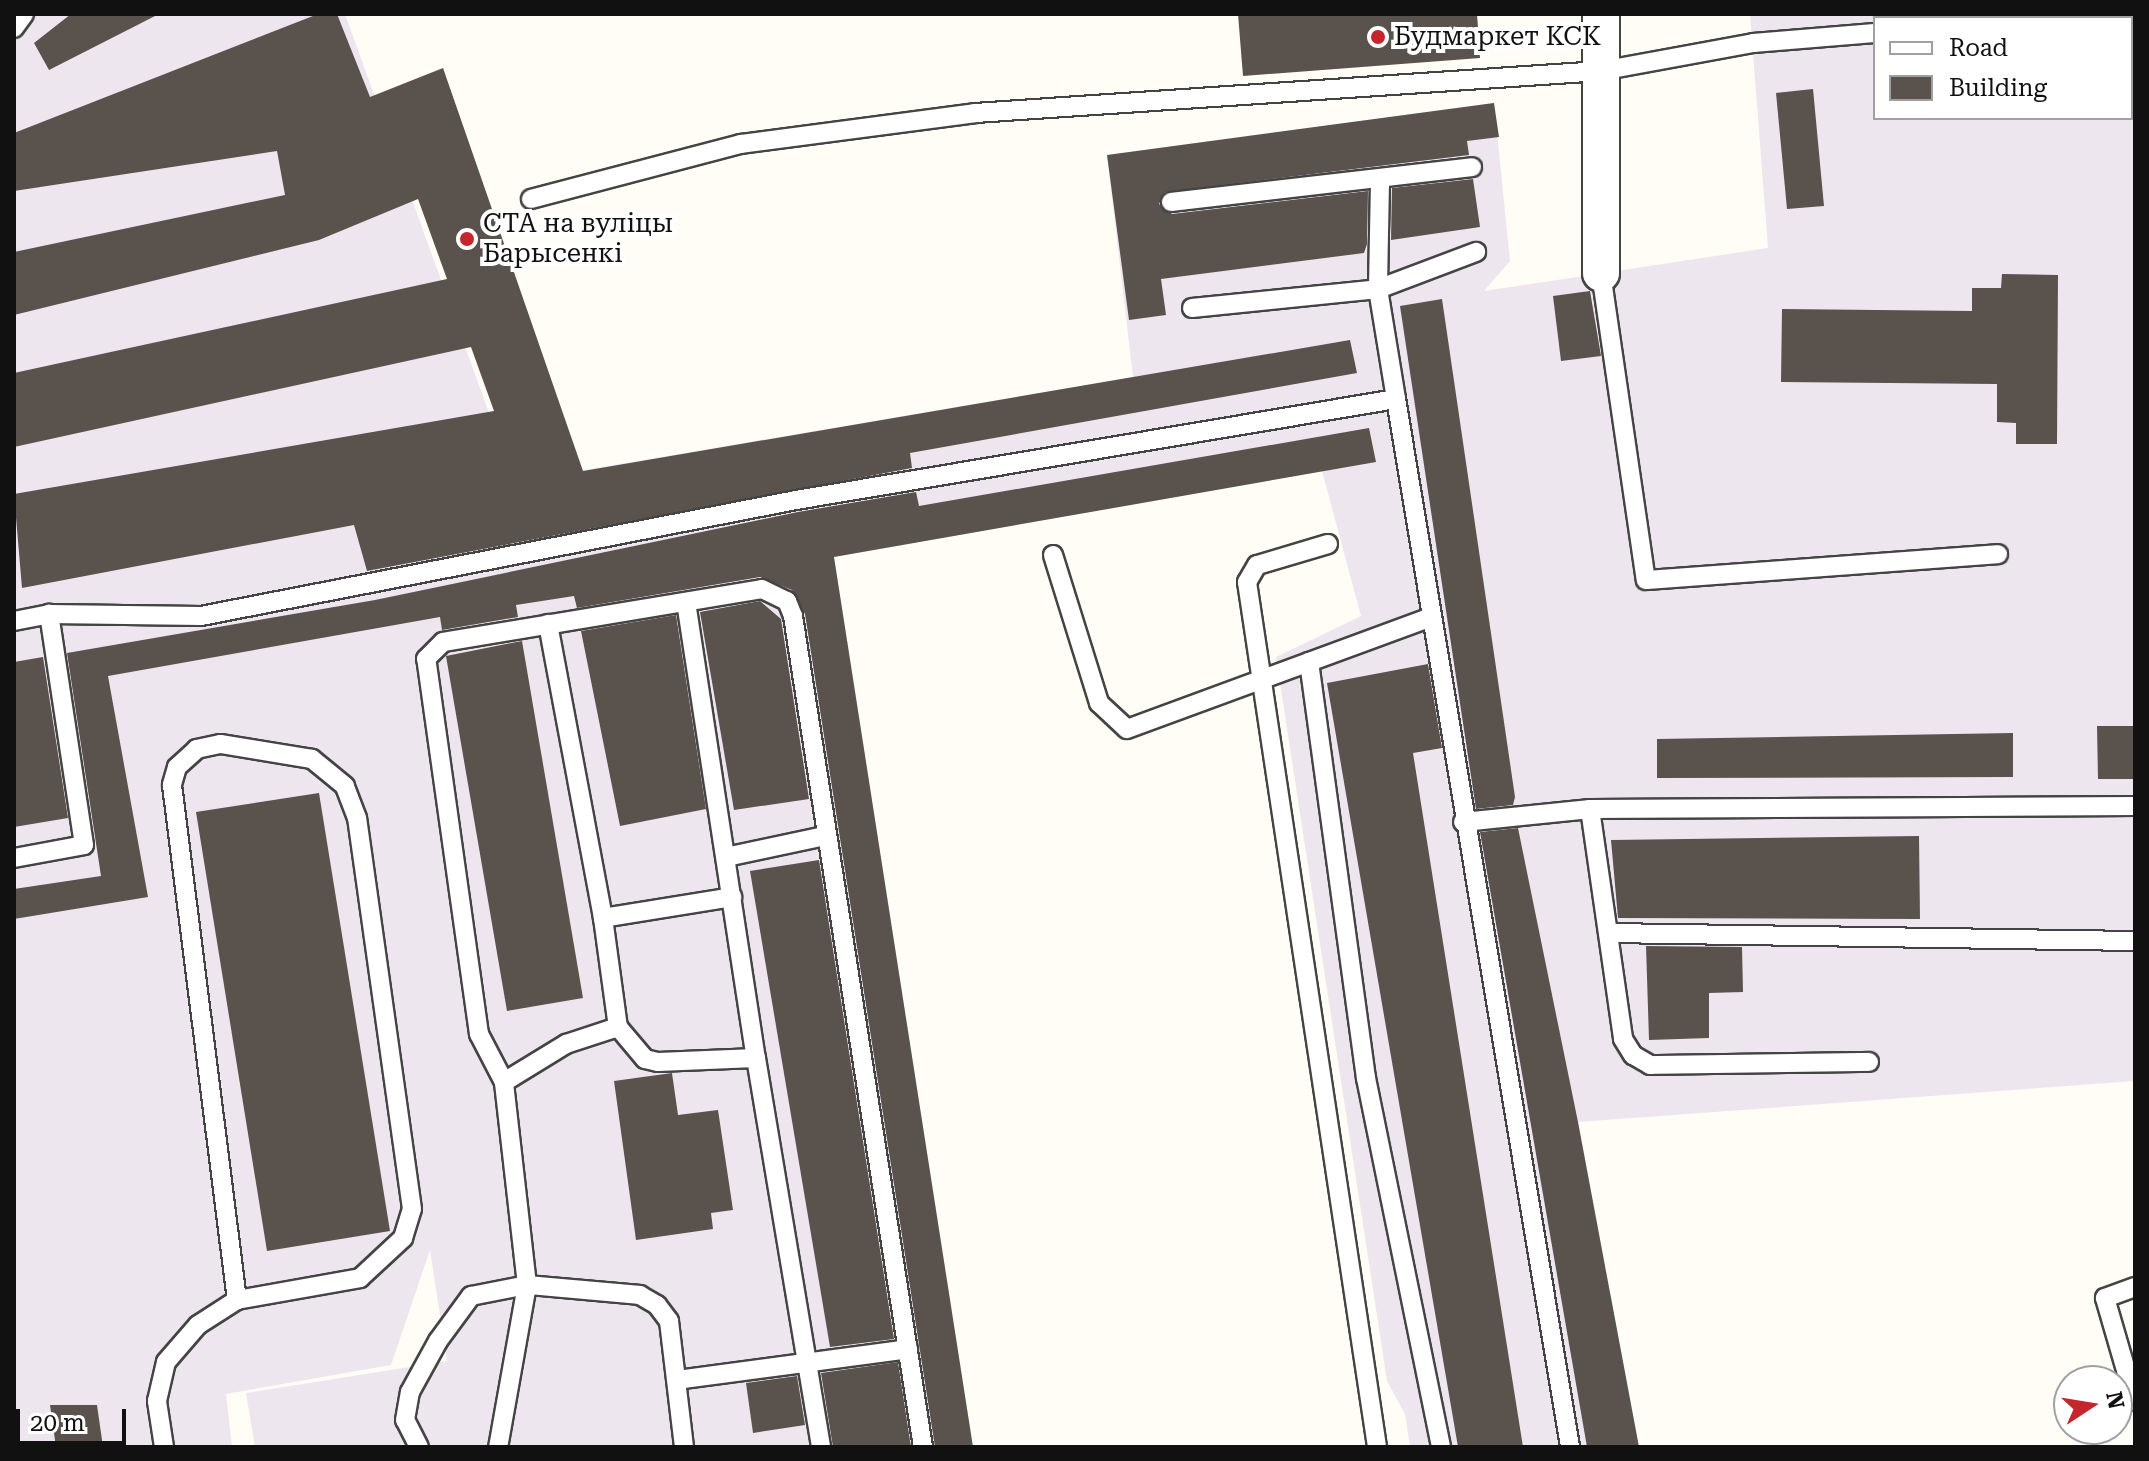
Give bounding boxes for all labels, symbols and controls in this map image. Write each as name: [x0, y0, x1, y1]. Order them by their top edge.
legend: [1873, 16, 2133, 120]
place label: Будмаркет КСК: [1394, 21, 1601, 53]
marker: Будмаркет КСК: [1369, 28, 1387, 46]
text: Road: [1949, 34, 2008, 62]
text: Building: [1949, 74, 2047, 102]
place label: СТА на вуліцы Барысенкі: [483, 208, 673, 270]
marker: СТА на вуліцы Барысенкі: [458, 230, 476, 248]
north arrow: [2053, 1365, 2133, 1445]
text: N: [2101, 1389, 2129, 1411]
scale bar: [20, 1393, 130, 1443]
text: 20 m: [30, 1409, 85, 1437]

